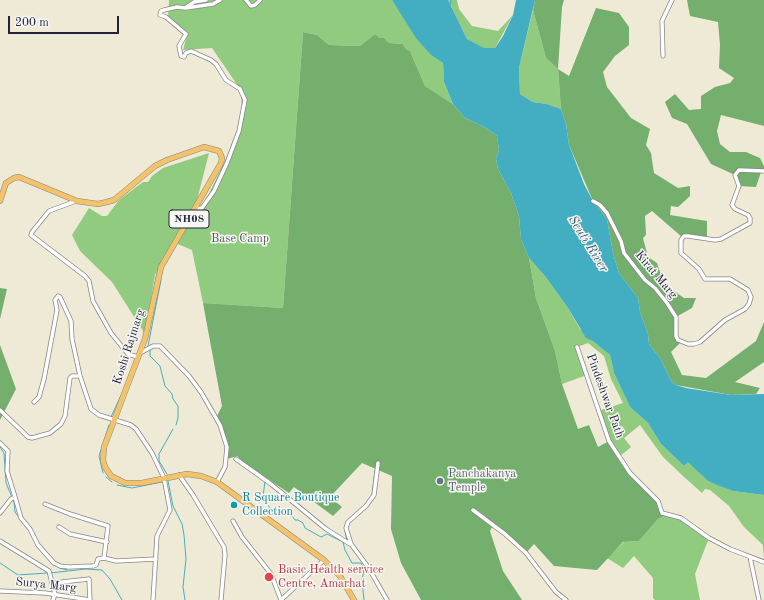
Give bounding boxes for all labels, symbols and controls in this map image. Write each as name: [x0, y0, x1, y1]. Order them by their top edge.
scale bar: [10, 8, 121, 34]
text: 200 m: [15, 17, 49, 29]
road number: NH08: [169, 210, 209, 228]
water label: Seuti River: [565, 213, 611, 275]
park label: Base Camp: [211, 232, 269, 246]
street label: Kirat Marg: [632, 248, 680, 302]
street label: Koshi Rajmarg: [110, 307, 148, 387]
street label: Pindeshwar Path: [583, 352, 627, 440]
place label: Panchakanya Temple: [448, 467, 516, 495]
marker: Panchakanya Temple: [435, 476, 445, 486]
place label: R Square Boutique Collection: [242, 491, 340, 519]
marker: R Square Boutique Collection: [229, 500, 239, 510]
place label: Basic Health service Centre, Amarhat: [278, 563, 383, 591]
marker: Basic Health service Centre, Amarhat: [263, 571, 275, 583]
street label: Surya Marg: [15, 575, 77, 595]

